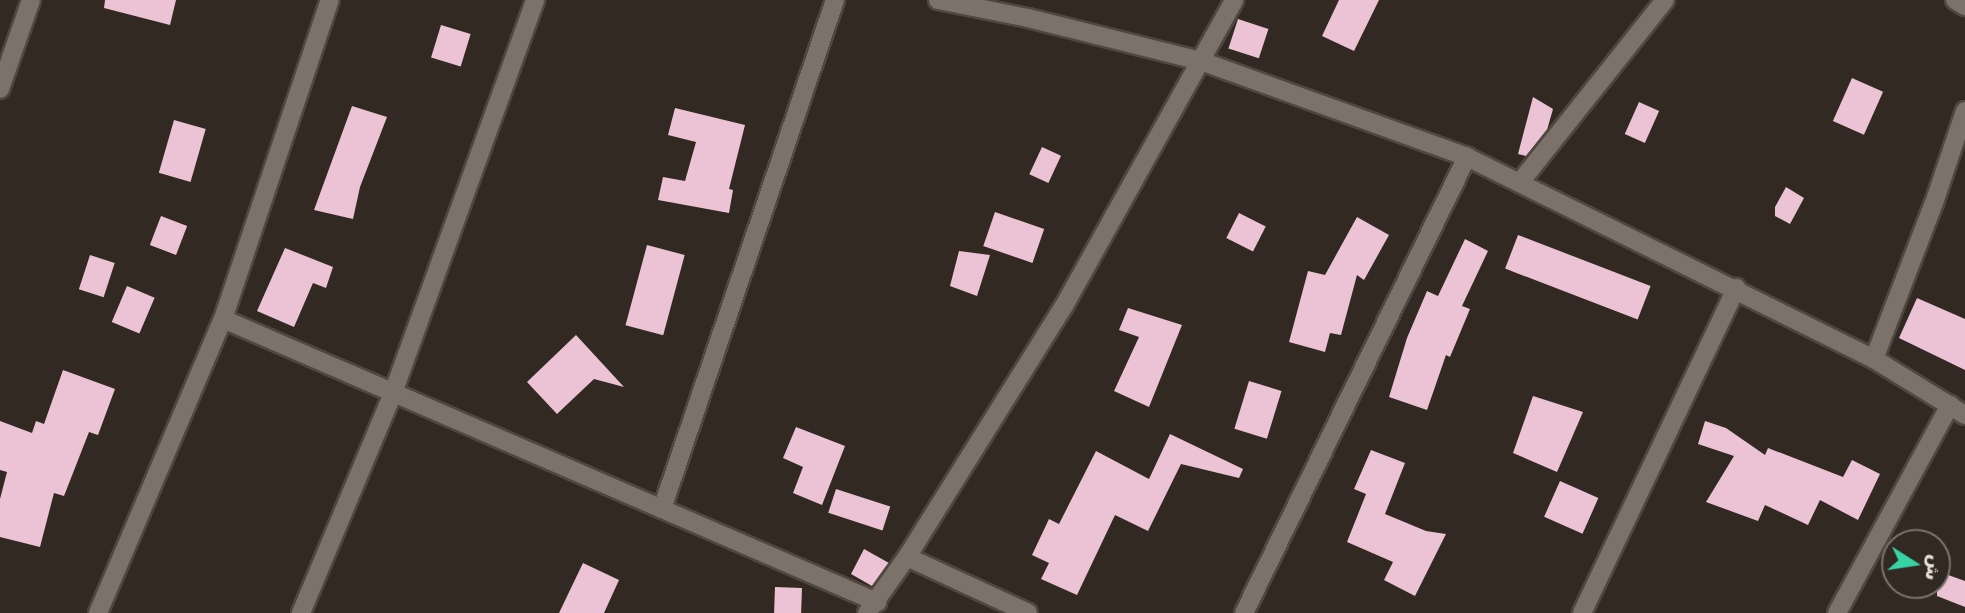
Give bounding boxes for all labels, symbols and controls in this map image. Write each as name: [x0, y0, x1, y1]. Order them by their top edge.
north arrow: [1881, 529, 1951, 599]
text: ش: [1921, 553, 1948, 583]

